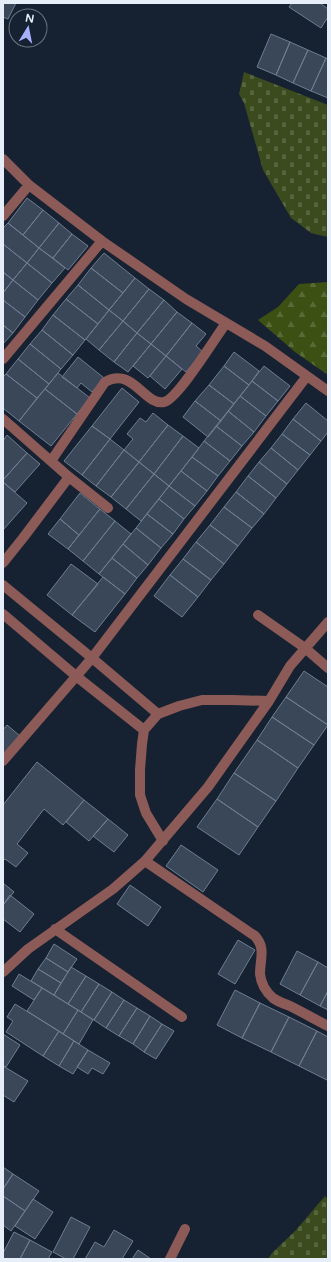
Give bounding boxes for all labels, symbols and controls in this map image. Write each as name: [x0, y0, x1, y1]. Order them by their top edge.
north arrow: [8, 8, 48, 48]
text: N: [24, 11, 35, 26]

